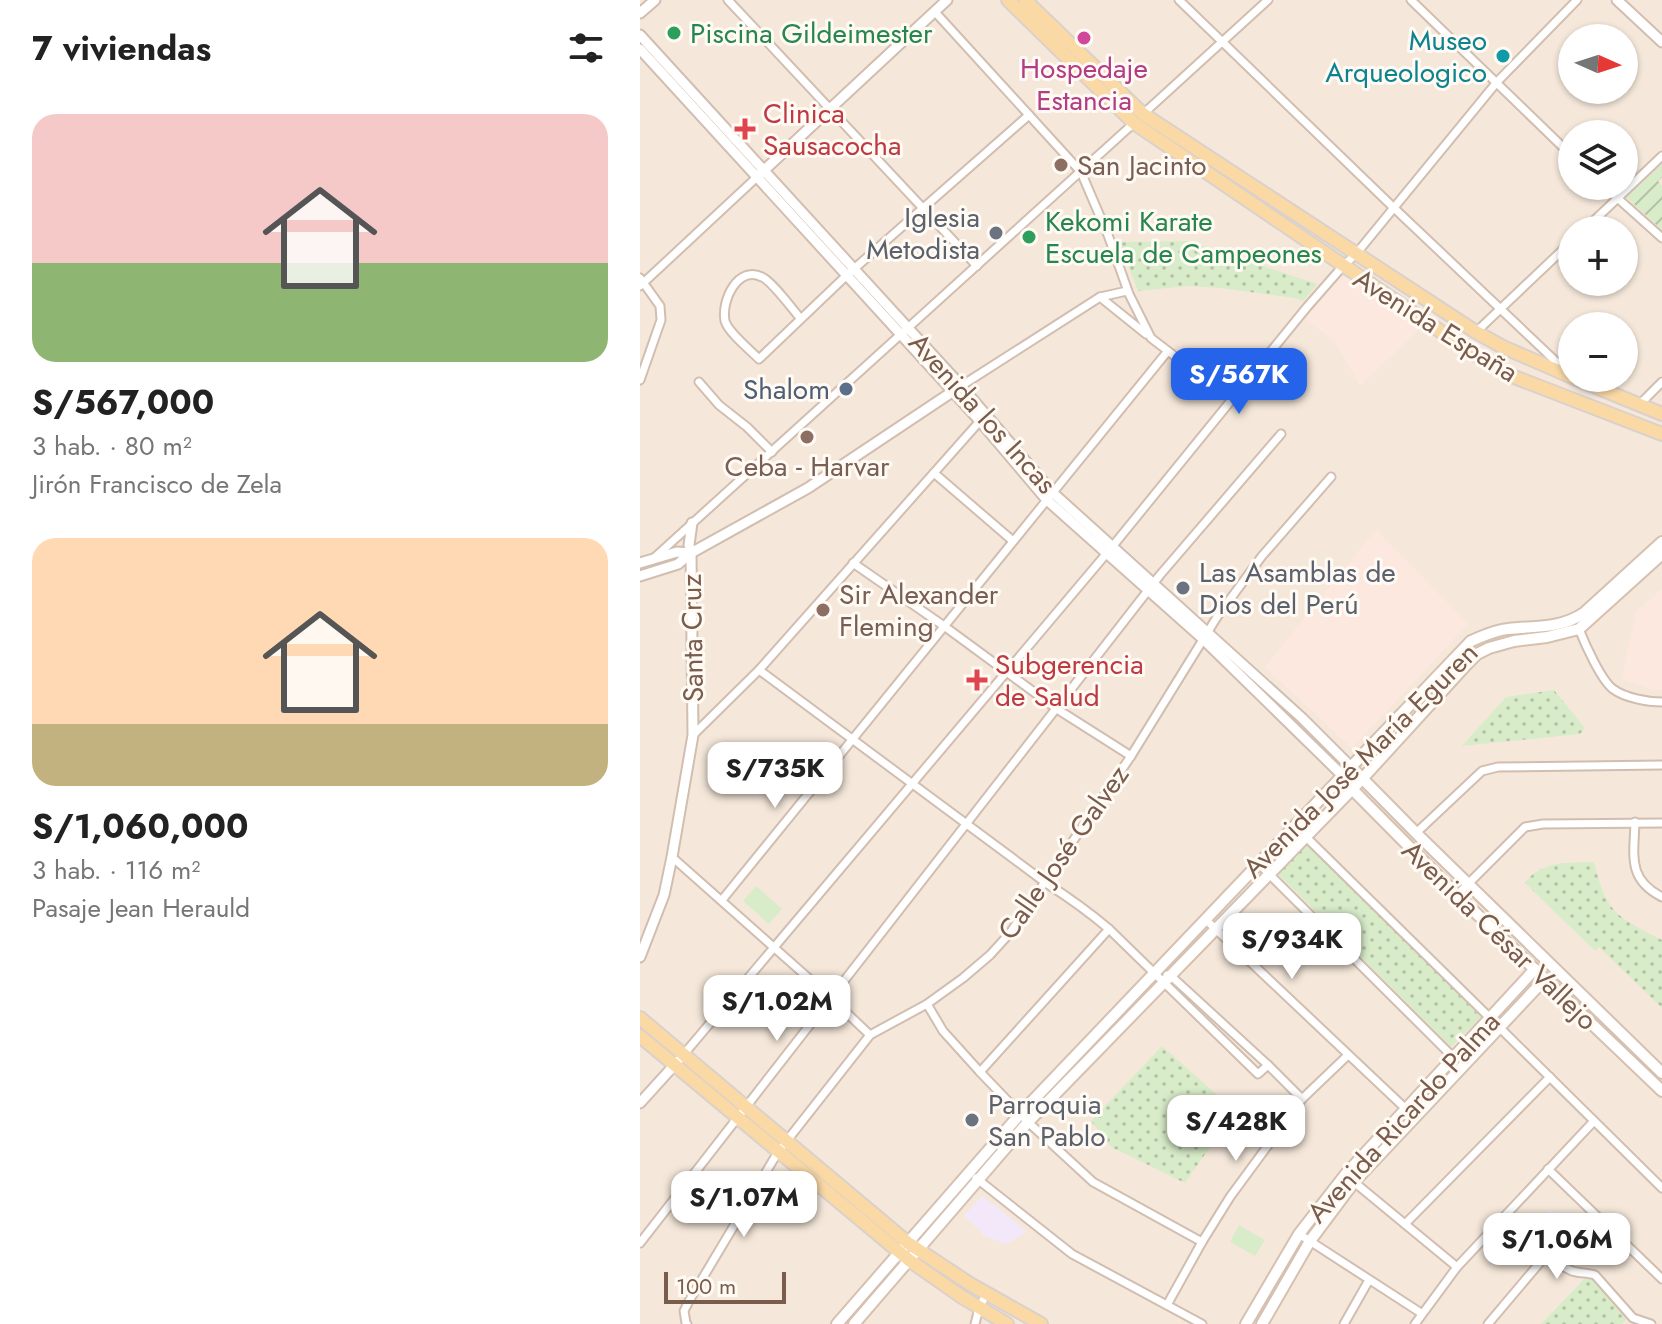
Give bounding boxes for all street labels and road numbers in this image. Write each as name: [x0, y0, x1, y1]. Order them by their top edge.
street label: Avenida España: [1345, 258, 1526, 392]
street label: Avenida los Incas: [899, 324, 1066, 503]
street label: Santa Cruz: [671, 573, 714, 703]
street label: Avenida José María Eguren: [1233, 633, 1487, 887]
street label: Calle José Galvez: [988, 757, 1139, 948]
street label: Avenida César Vallejo: [1393, 831, 1607, 1040]
street label: Avenida Ricardo Palma: [1297, 1003, 1510, 1232]

